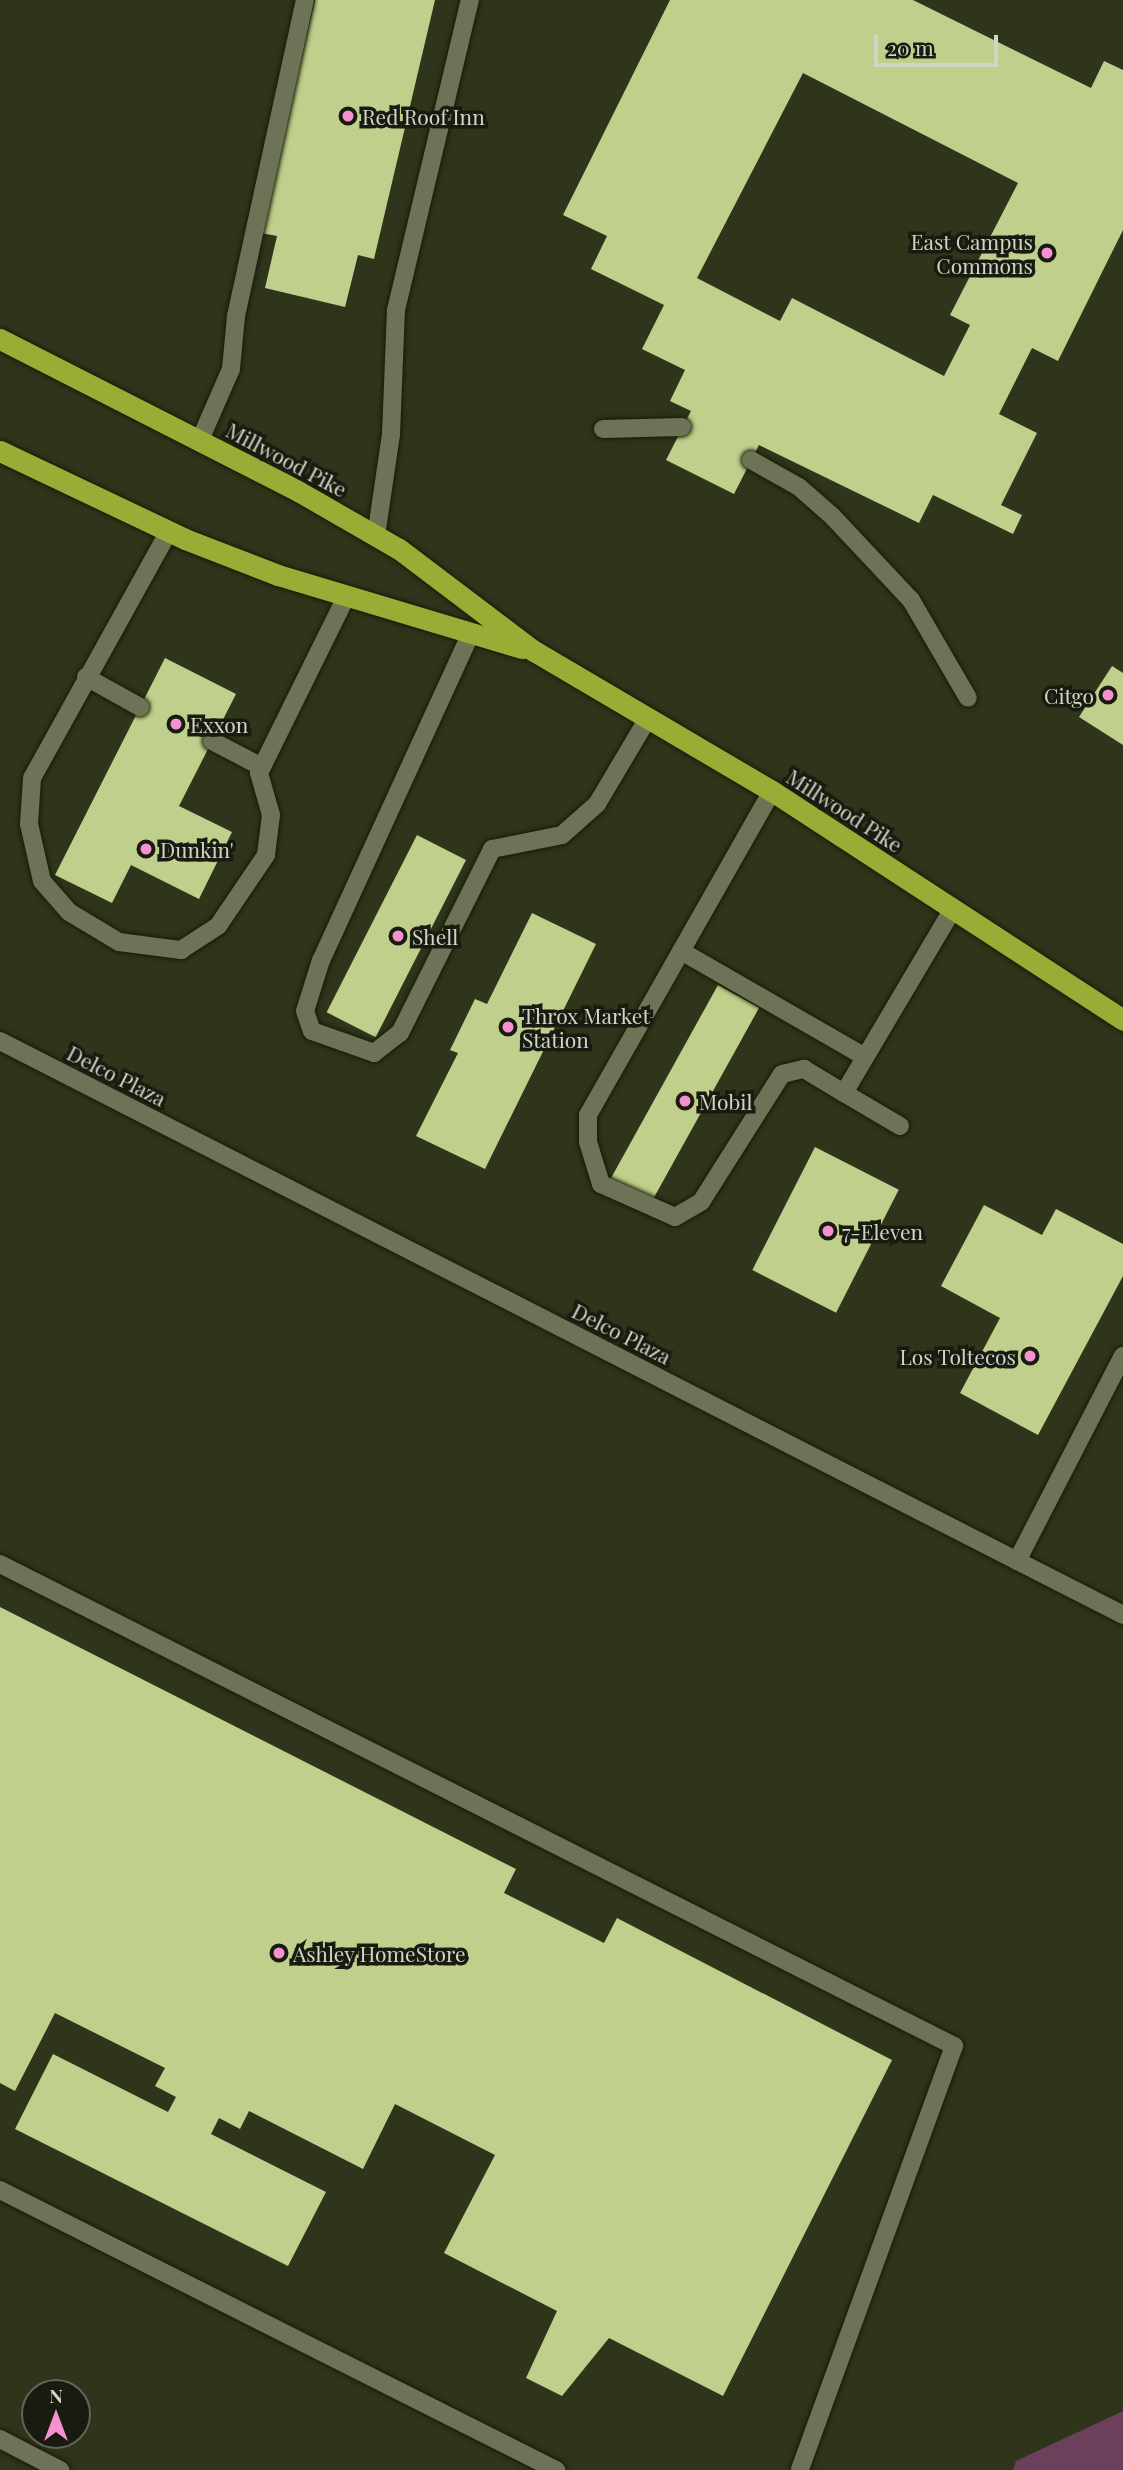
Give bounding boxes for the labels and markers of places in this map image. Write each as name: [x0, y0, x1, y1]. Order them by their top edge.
place label: Red Roof Inn: [362, 103, 485, 129]
marker: Red Roof Inn: [340, 108, 356, 124]
place label: East Campus Commons: [910, 228, 1033, 278]
marker: East Campus Commons: [1039, 245, 1055, 261]
place label: Citgo: [1044, 682, 1094, 708]
marker: Citgo: [1100, 687, 1116, 703]
place label: Exxon: [190, 711, 248, 737]
marker: Exxon: [168, 716, 184, 732]
place label: Dunkin': [160, 836, 234, 862]
marker: Dunkin': [138, 841, 154, 857]
place label: Shell: [412, 923, 458, 949]
marker: Shell: [390, 928, 406, 944]
place label: Throx Market Station: [522, 1002, 650, 1052]
marker: Throx Market Station: [500, 1019, 516, 1035]
place label: Mobil: [699, 1088, 752, 1114]
marker: Mobil: [677, 1093, 693, 1109]
place label: 7-Eleven: [842, 1218, 923, 1244]
marker: 7-Eleven: [820, 1223, 836, 1239]
place label: Los Toltecos: [899, 1343, 1016, 1369]
marker: Los Toltecos: [1022, 1348, 1038, 1364]
place label: Ashley HomeStore: [293, 1940, 466, 1966]
marker: Ashley HomeStore: [271, 1945, 287, 1961]

